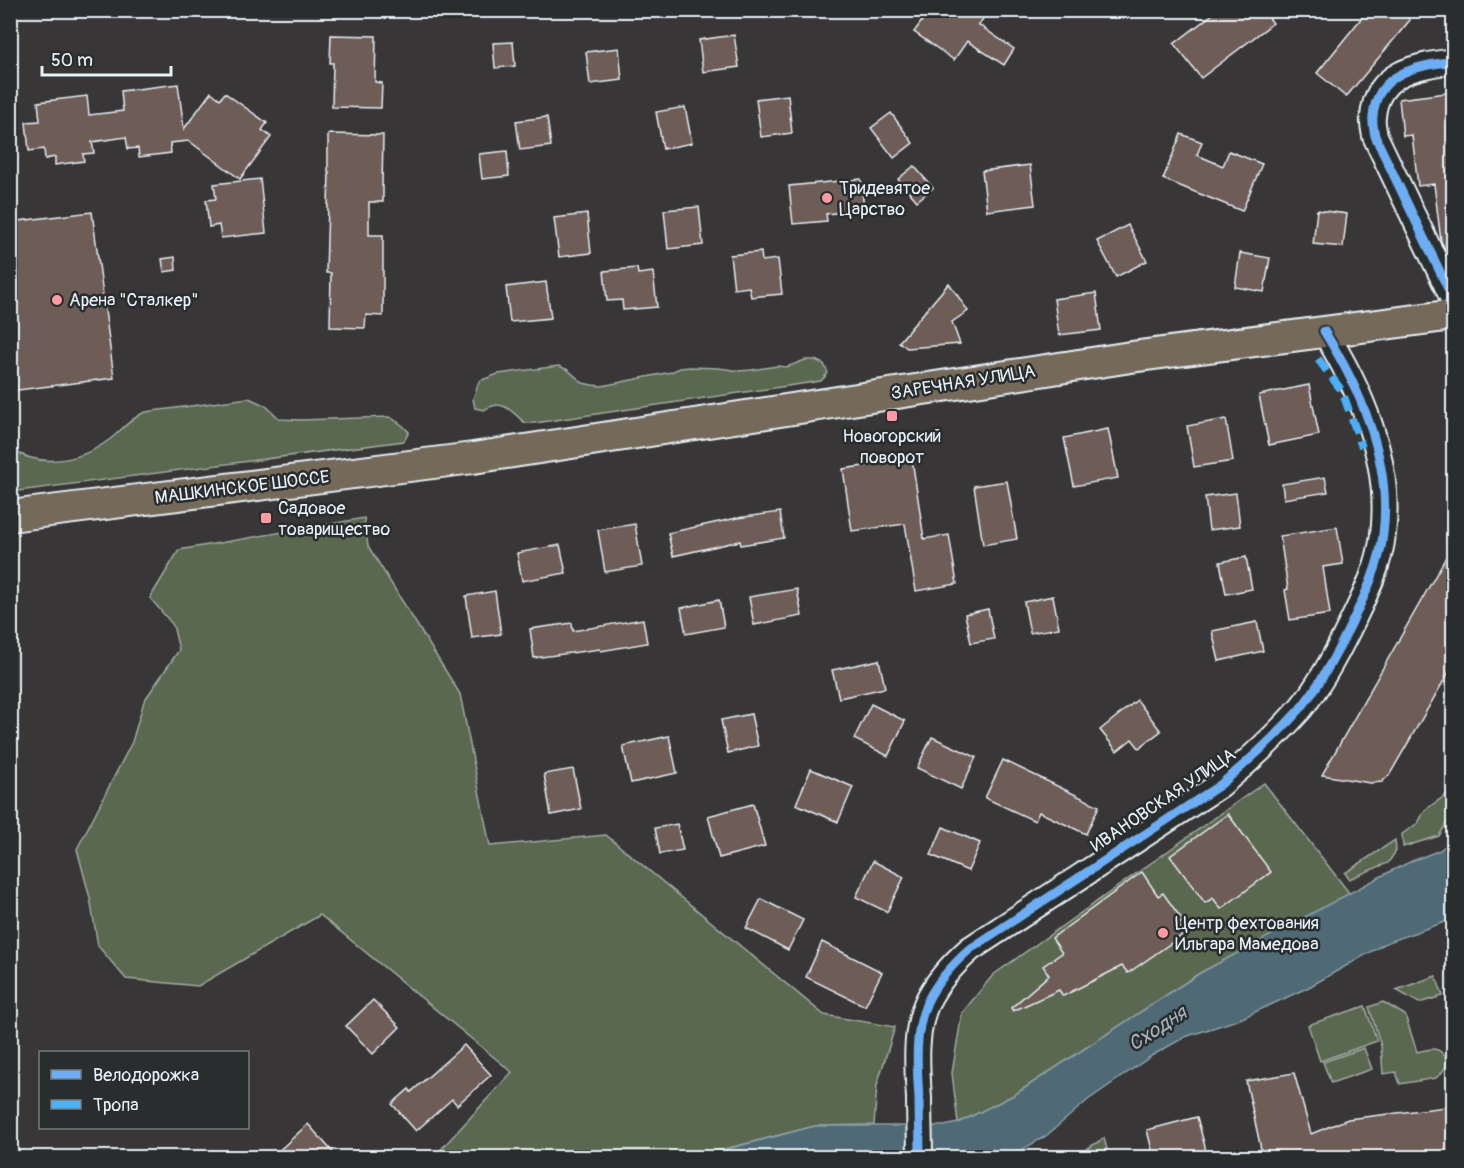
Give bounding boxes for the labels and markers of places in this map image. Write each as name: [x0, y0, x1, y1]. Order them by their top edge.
place label: Тридевятое Царство: [839, 177, 930, 221]
marker: Тридевятое Царство: [820, 191, 834, 205]
place label: Арена "Сталкер": [69, 289, 199, 312]
marker: Арена "Сталкер": [50, 293, 64, 307]
marker: Новогорский поворот: [885, 409, 899, 423]
place label: Новогорский поворот: [843, 425, 941, 469]
place label: Садовое товарищество: [278, 497, 390, 541]
marker: Садовое товарищество: [259, 511, 273, 525]
place label: Центр фехтования Ильгара Мамедова: [1175, 912, 1319, 956]
marker: Центр фехтования Ильгара Мамедова: [1156, 926, 1170, 940]

